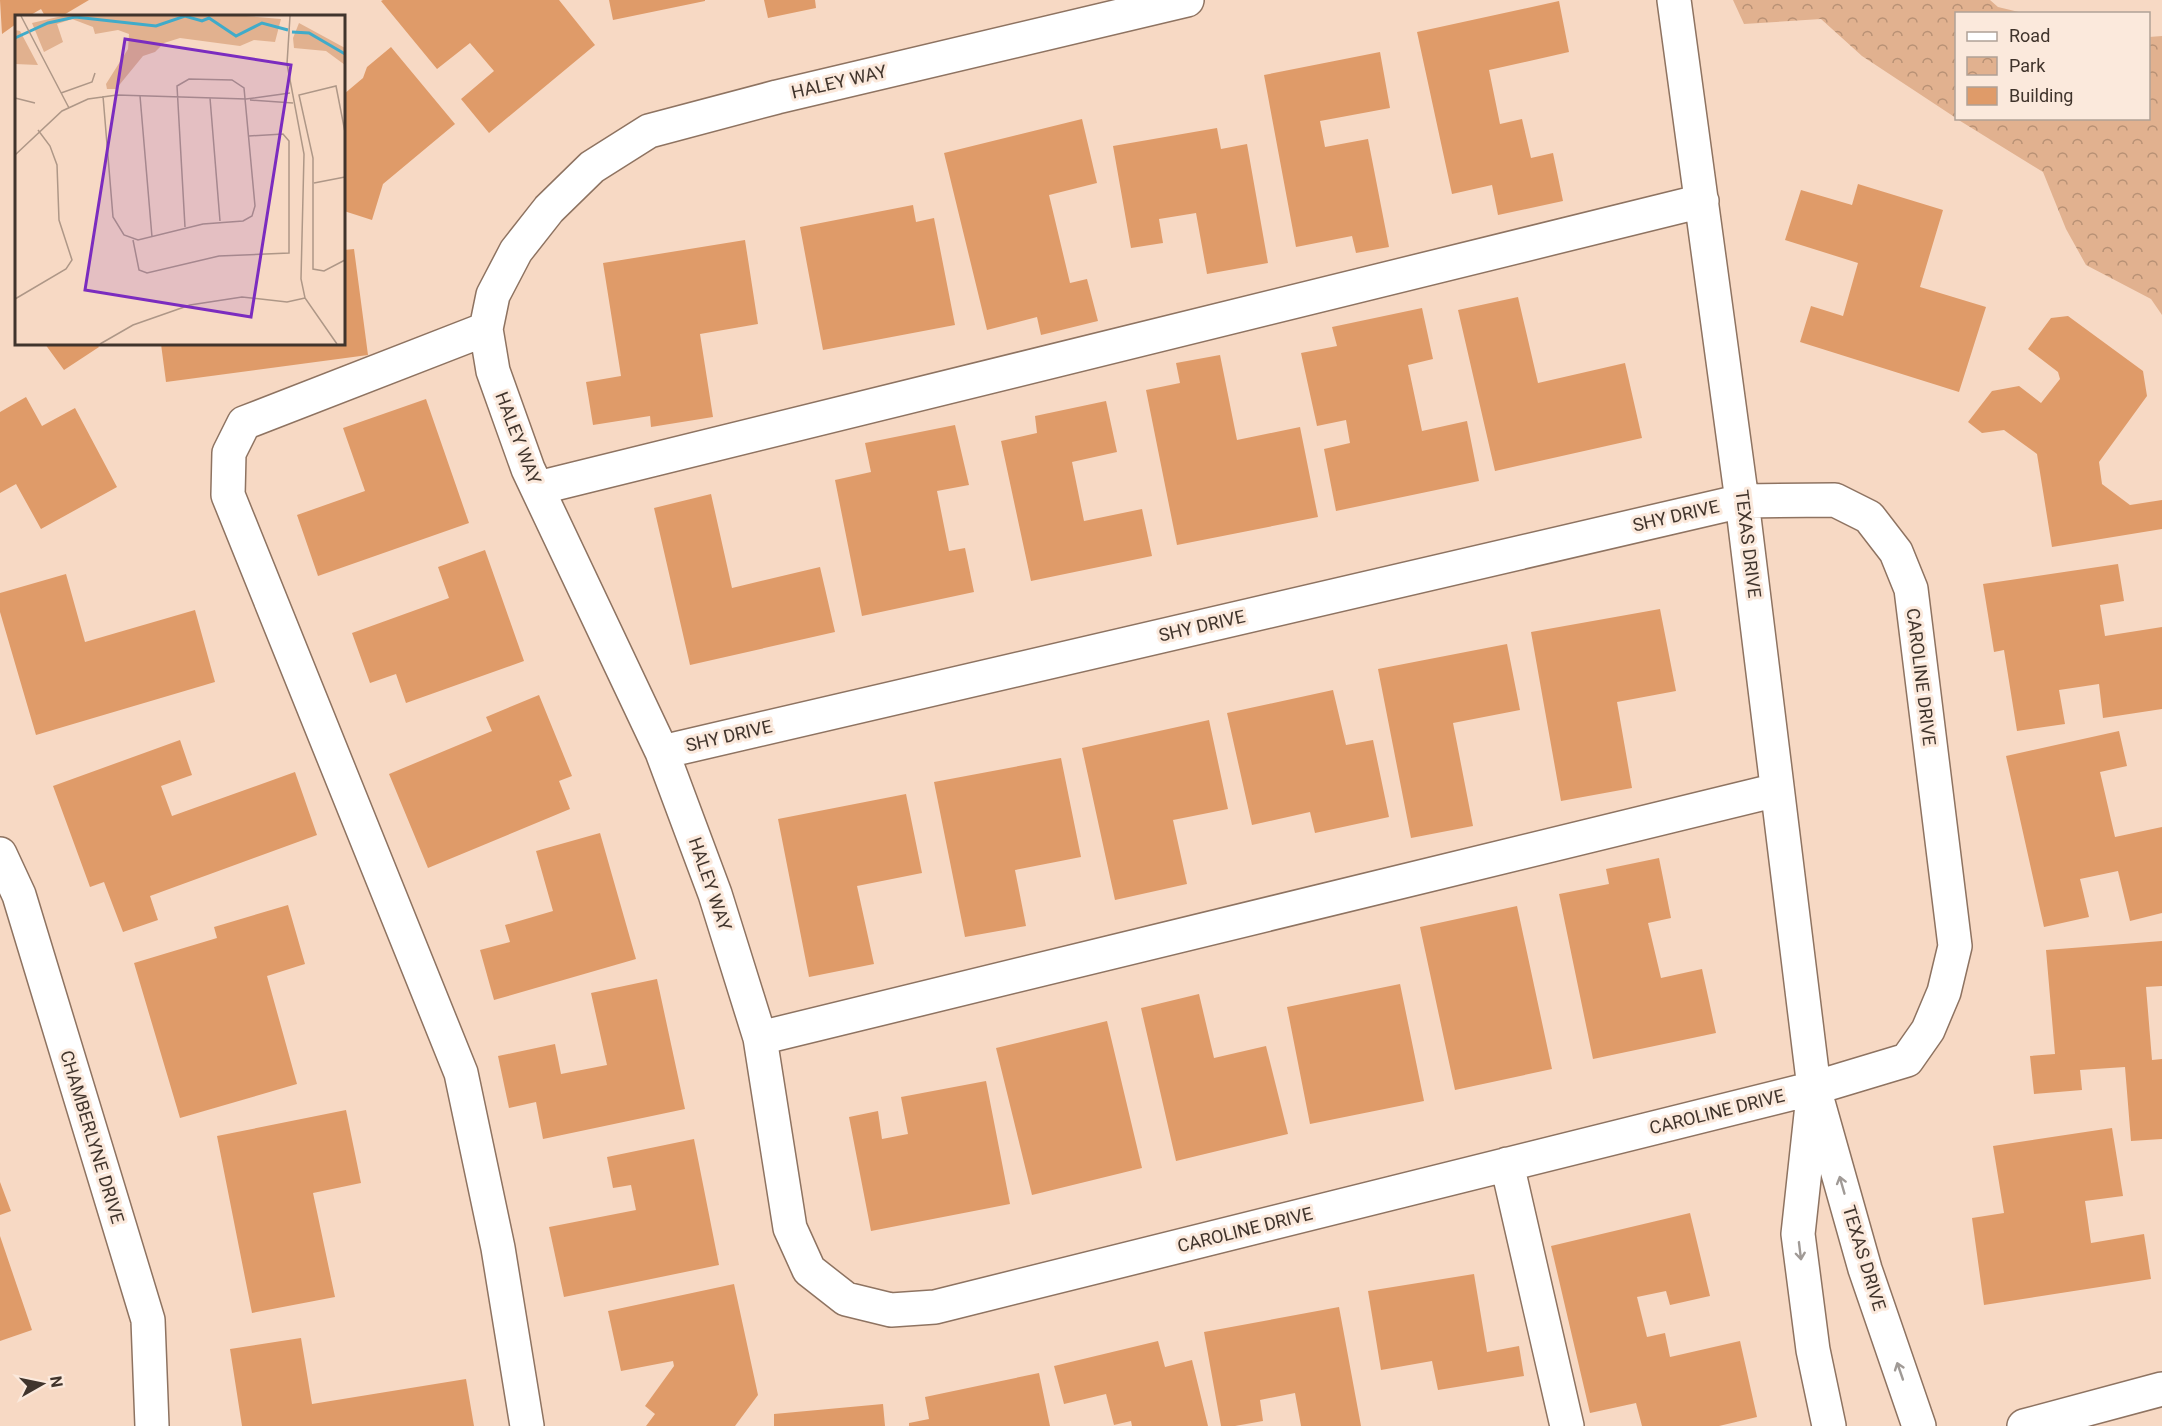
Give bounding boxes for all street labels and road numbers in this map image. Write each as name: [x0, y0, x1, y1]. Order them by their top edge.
street label: HALEY WAY: [789, 60, 889, 103]
street label: HALEY WAY: [491, 389, 546, 487]
street label: TEXAS DRIVE: [1731, 489, 1766, 599]
street label: SHY DRIVE: [1631, 495, 1721, 536]
street label: SHY DRIVE: [1157, 605, 1247, 646]
street label: CAROLINE DRIVE: [1903, 607, 1940, 747]
street label: SHY DRIVE: [684, 715, 774, 756]
street label: HALEY WAY: [685, 834, 736, 933]
street label: CHAMBERLYNE DRIVE: [56, 1048, 129, 1226]
street label: CAROLINE DRIVE: [1647, 1085, 1787, 1138]
street label: CAROLINE DRIVE: [1175, 1203, 1315, 1256]
street label: TEXAS DRIVE: [1839, 1203, 1890, 1313]

